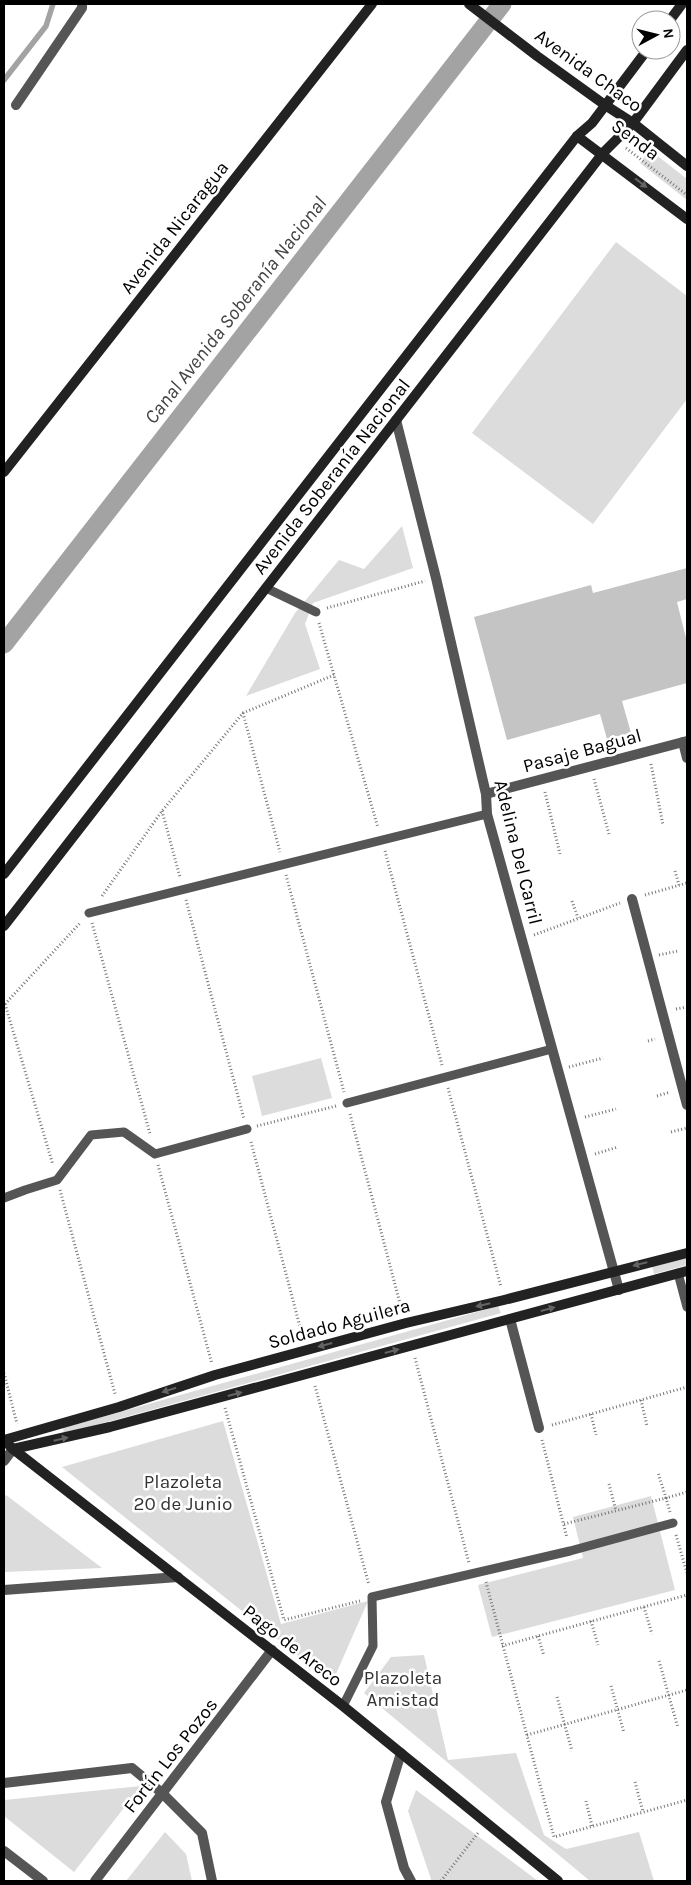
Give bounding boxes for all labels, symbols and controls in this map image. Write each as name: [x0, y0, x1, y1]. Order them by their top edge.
north arrow: [631, 10, 681, 60]
street label: Avenida Chaco: [531, 25, 646, 117]
text: N: [659, 27, 677, 39]
street label: Senda: [607, 115, 664, 165]
street label: Avenida Nicaragua: [116, 157, 233, 298]
one-way arrow: [635, 178, 648, 189]
water label: Canal Avenida Soberanía Nacional: [140, 192, 331, 428]
street label: Avenida Soberanía Nacional: [249, 374, 415, 579]
street label: Pasaje Bagual: [521, 725, 644, 777]
street label: Adelina Del Carril: [489, 778, 547, 927]
one-way arrow: [632, 1260, 647, 1268]
street label: Soldado Aguilera: [266, 1294, 413, 1354]
one-way arrow: [475, 1301, 490, 1309]
one-way arrow: [541, 1304, 556, 1312]
one-way arrow: [318, 1341, 333, 1349]
one-way arrow: [384, 1347, 399, 1355]
one-way arrow: [161, 1386, 176, 1394]
one-way arrow: [227, 1389, 242, 1397]
one-way arrow: [53, 1434, 69, 1442]
park label: Plazoleta 20 de Junio: [133, 1471, 233, 1515]
street label: Pago de Areco: [238, 1600, 346, 1691]
park label: Plazoleta Amistad: [364, 1667, 442, 1711]
street label: Fortín Los Pozos: [119, 1694, 222, 1817]

